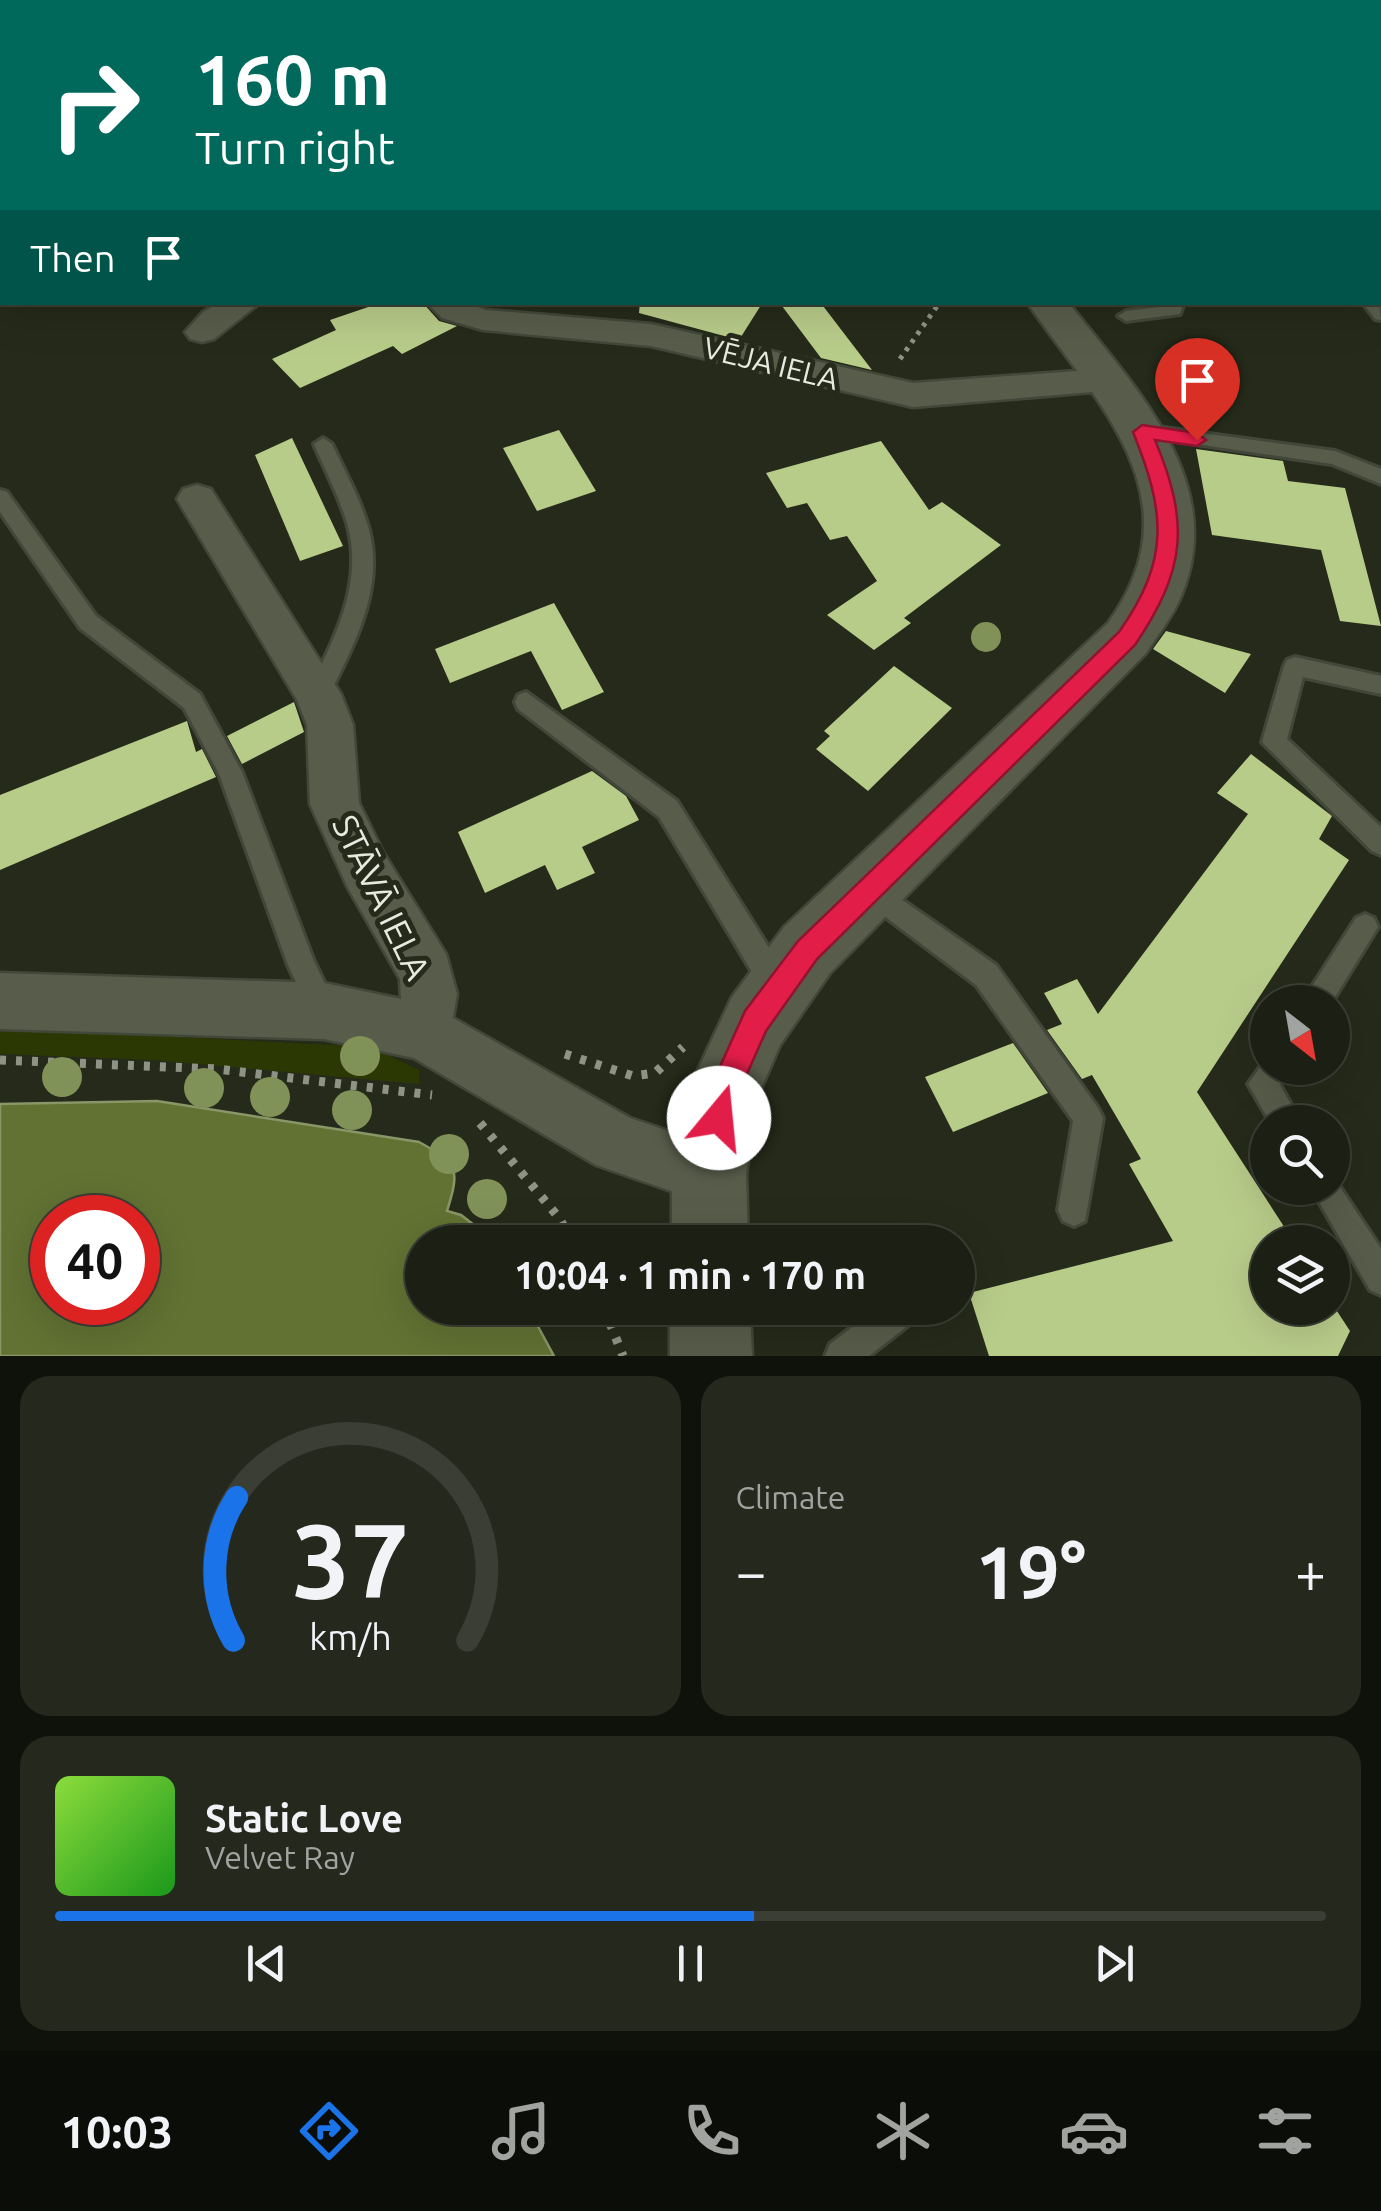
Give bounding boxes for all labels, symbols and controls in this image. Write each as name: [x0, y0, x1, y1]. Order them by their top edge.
icon: right: [30, 40, 160, 170]
text: 160 m: [195, 40, 390, 118]
text: Turn right: [195, 122, 395, 173]
icon: arrive: [136, 230, 191, 285]
text: Then: [30, 237, 116, 279]
street label: VĒJA IELA: [700, 330, 842, 396]
pin: [1155, 338, 1240, 441]
icon: arrive: [1170, 353, 1225, 408]
street label: STĀVĀ IELA: [325, 808, 439, 986]
north arrow: [1250, 985, 1350, 1085]
map controls: [1250, 985, 1350, 1325]
position arrow: [667, 1066, 771, 1170]
button: search: [1250, 1105, 1350, 1205]
speed limit sign: 40: [30, 1195, 160, 1325]
button: layers: [1250, 1225, 1350, 1325]
text: 10:04 · 1 min · 170 m: [514, 1254, 866, 1296]
text: Climate: [736, 1479, 846, 1515]
text: 37: [292, 1501, 409, 1618]
text: 19°: [975, 1529, 1086, 1613]
text: −: [736, 1541, 767, 1602]
text: +: [1295, 1541, 1326, 1602]
text: km/h: [309, 1617, 392, 1657]
text: Static Love: [205, 1797, 403, 1839]
text: Velvet Ray: [205, 1839, 355, 1875]
icon: previous: [239, 1936, 294, 1991]
icon: pause: [663, 1936, 718, 1991]
icon: next: [1087, 1936, 1142, 1991]
icon: directions: [294, 2096, 364, 2166]
icon: music: [486, 2096, 556, 2166]
icon: phone: [677, 2096, 747, 2166]
icon: climate: [868, 2096, 938, 2166]
icon: car: [1059, 2096, 1129, 2166]
icon: filters: [1250, 2096, 1320, 2166]
text: 10:03: [61, 2106, 173, 2157]

